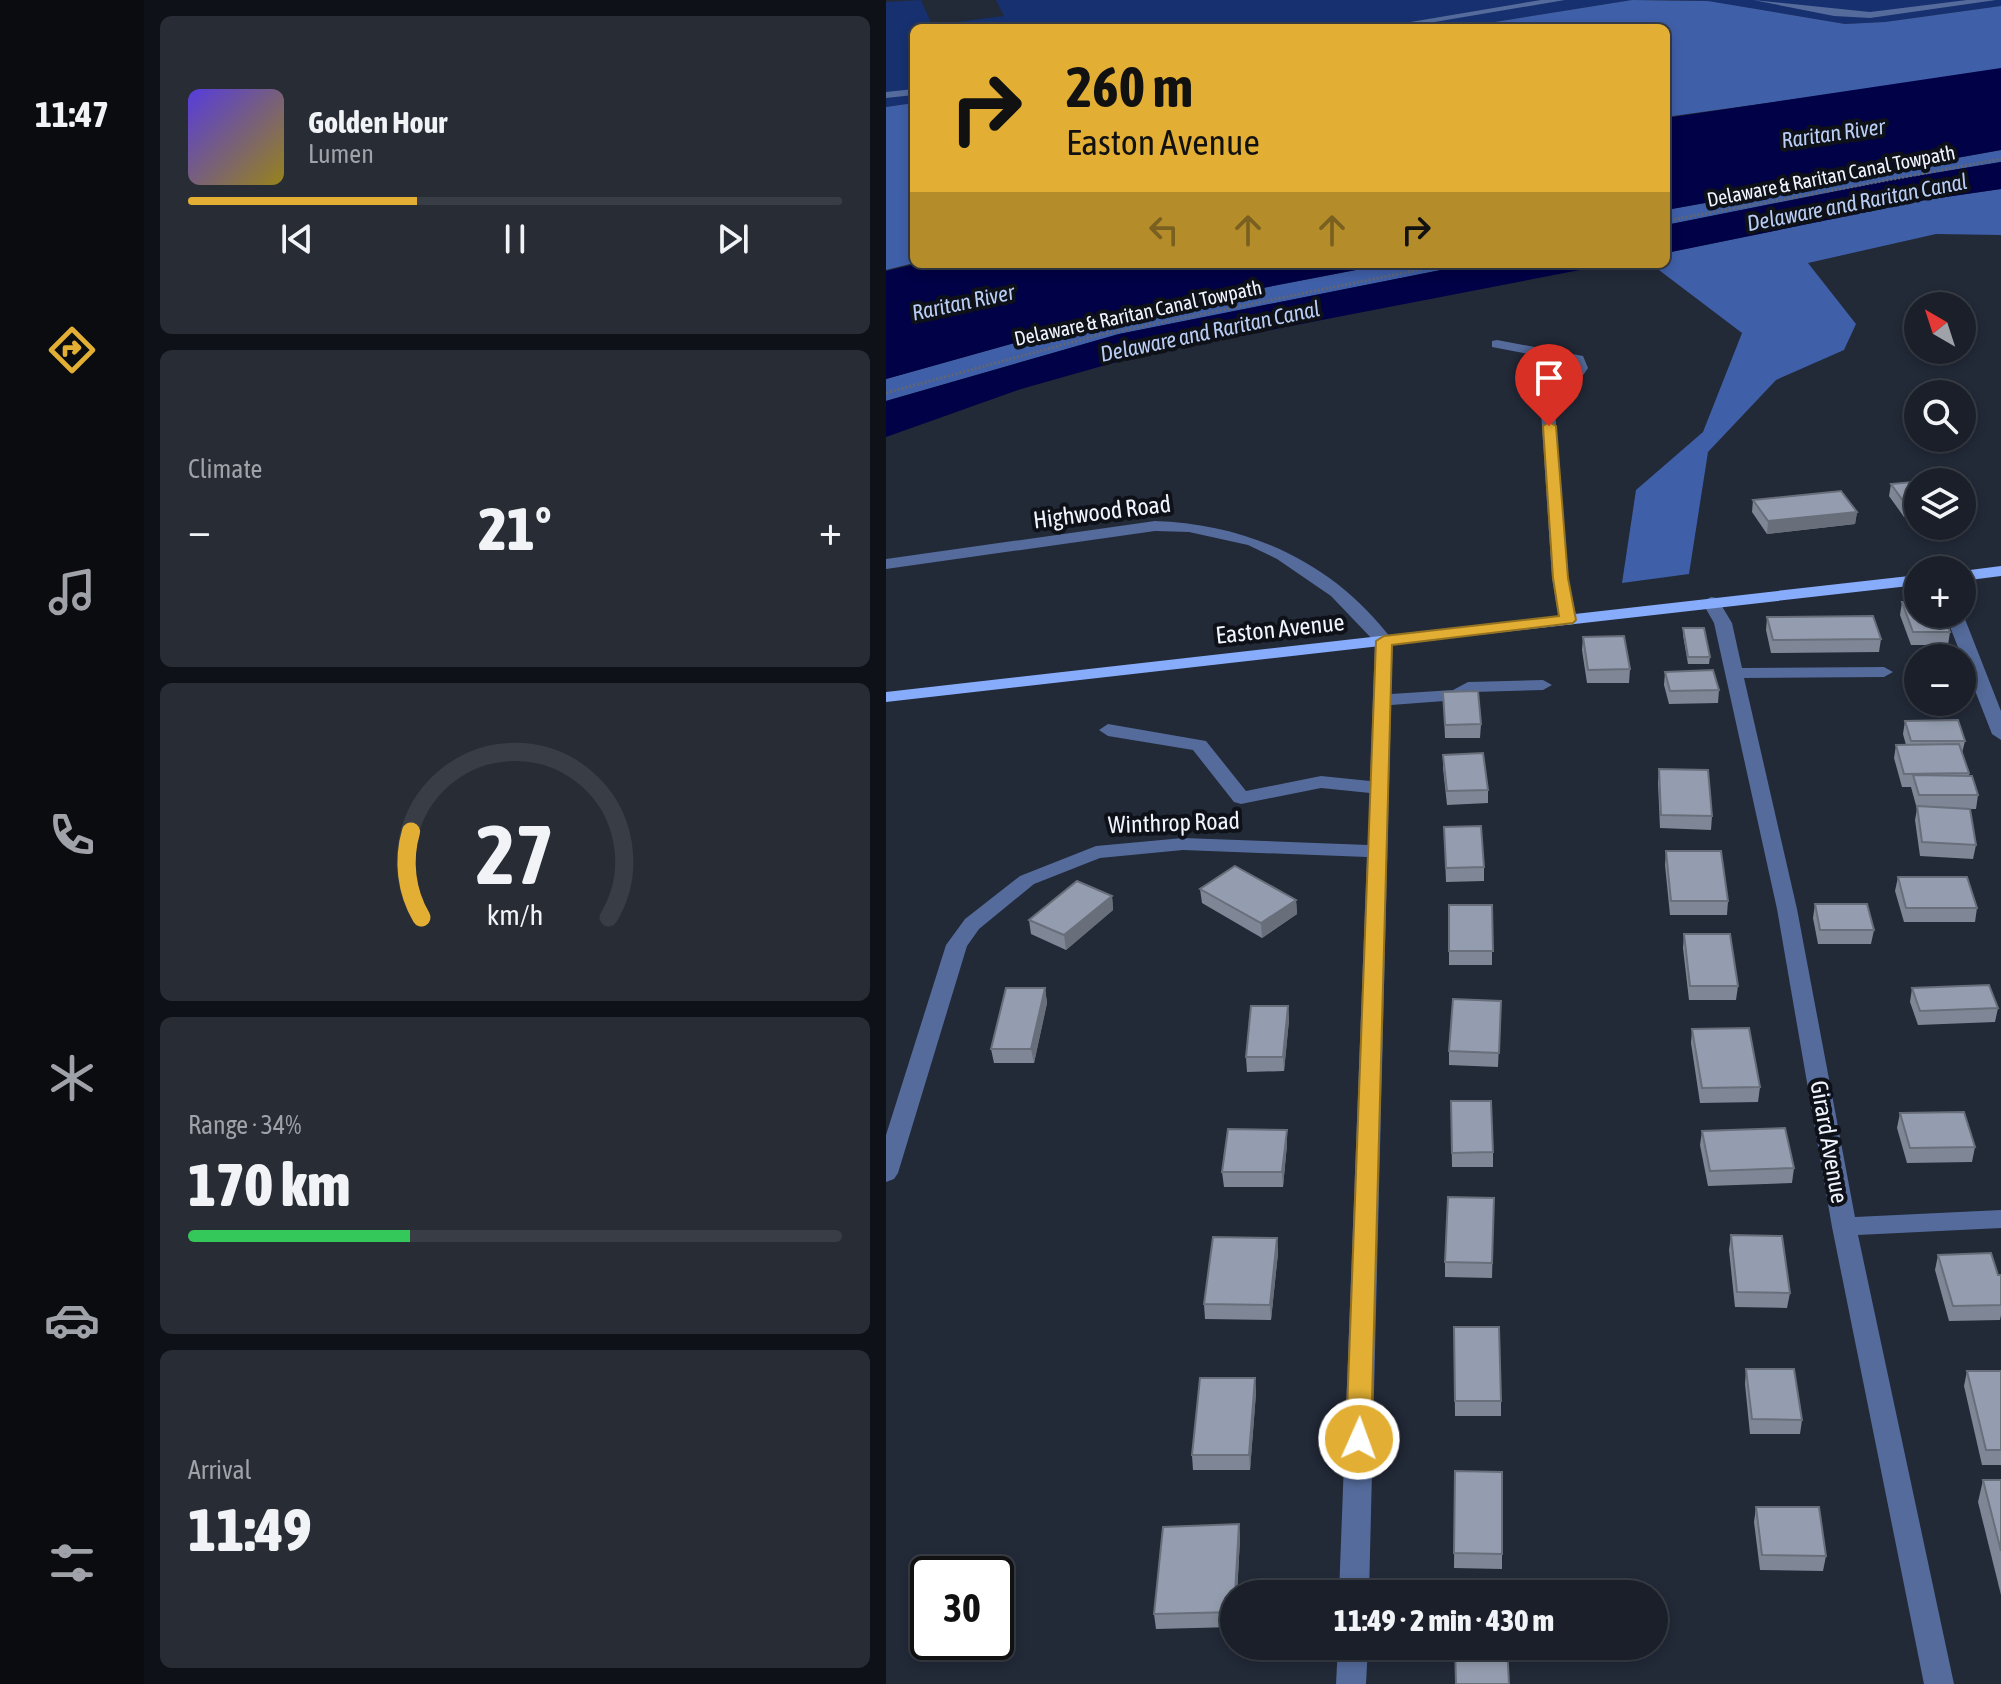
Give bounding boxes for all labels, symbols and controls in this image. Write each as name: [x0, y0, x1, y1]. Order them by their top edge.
text: 260 m: [1066, 55, 1193, 119]
icon: right: [934, 56, 1038, 160]
text: 11:47: [35, 93, 109, 135]
text: Golden Hour: [308, 105, 447, 139]
water label: Raritan River: [1780, 113, 1888, 153]
text: Easton Avenue: [1066, 121, 1260, 163]
text: Lumen: [308, 139, 374, 169]
street label: Delaware & Raritan Canal Towpath: [1705, 140, 1957, 211]
water label: Delaware and Raritan Canal: [1745, 168, 1969, 236]
icon: left: [1142, 208, 1186, 252]
icon: ahead: [1226, 208, 1270, 252]
icon: ahead: [1310, 208, 1354, 252]
icon: right: [1394, 208, 1438, 252]
icon: previous: [275, 217, 319, 261]
icon: pause: [493, 217, 537, 261]
icon: next: [711, 217, 755, 261]
street label: Delaware & Raritan Canal Towpath: [1012, 275, 1264, 350]
water label: Raritan River: [909, 278, 1018, 326]
north arrow: [1904, 292, 1976, 364]
map controls: [1904, 292, 1976, 716]
water label: Delaware and Raritan Canal: [1098, 295, 1322, 367]
icon: directions: [44, 322, 100, 378]
pin: [1515, 344, 1583, 426]
icon: arrive: [1527, 356, 1571, 400]
button: search: [1904, 380, 1976, 452]
text: Climate: [188, 454, 262, 484]
button: layers: [1904, 468, 1976, 540]
street label: Highwood Road: [1032, 490, 1172, 533]
text: 21°: [479, 494, 551, 563]
text: −: [188, 504, 211, 554]
text: +: [819, 504, 842, 554]
button: +: [1904, 556, 1976, 628]
icon: music: [44, 564, 100, 620]
street label: Easton Avenue: [1214, 608, 1346, 649]
button: −: [1904, 644, 1976, 716]
text: 27: [476, 806, 554, 902]
icon: phone: [44, 807, 100, 863]
street label: Winthrop Road: [1108, 807, 1240, 838]
text: km/h: [487, 898, 543, 931]
icon: climate: [44, 1050, 100, 1106]
street label: Girard Avenue: [1805, 1078, 1854, 1205]
text: Range · 34%: [188, 1110, 301, 1140]
text: 170 km: [188, 1150, 350, 1219]
icon: car: [44, 1292, 100, 1348]
position arrow: [1317, 1397, 1401, 1481]
text: Arrival: [188, 1455, 252, 1485]
text: 11:49: [188, 1495, 311, 1564]
icon: filters: [44, 1535, 100, 1591]
speed limit sign: 30: [910, 1556, 1014, 1660]
text: 11:49 · 2 min · 430 m: [1334, 1603, 1554, 1637]

